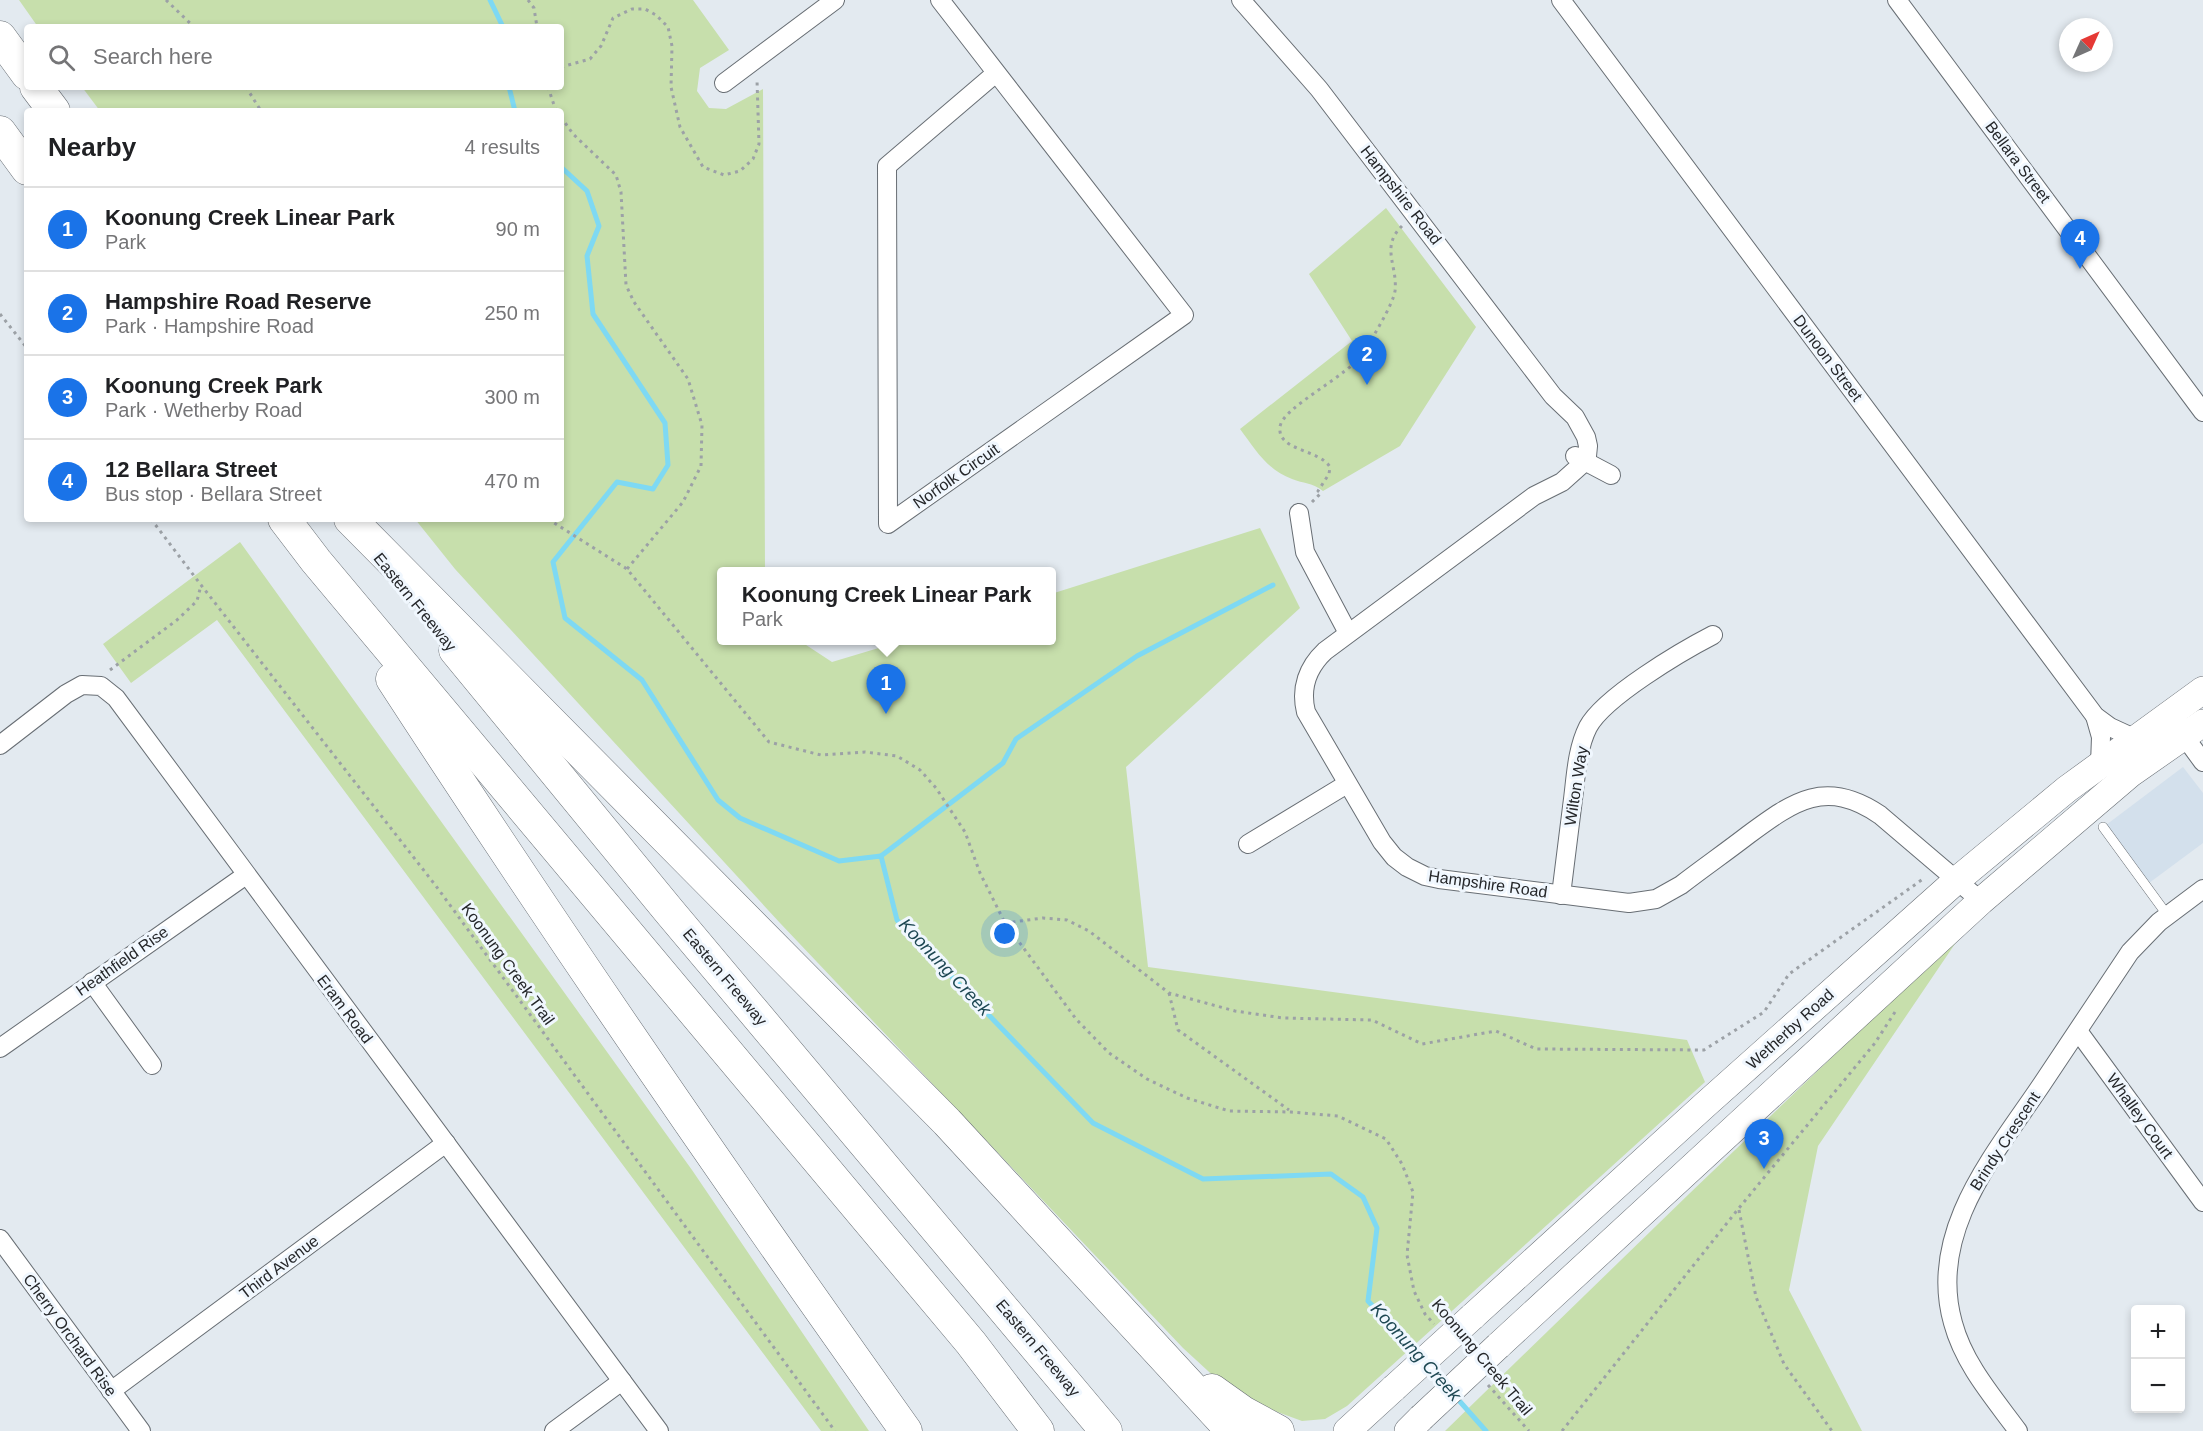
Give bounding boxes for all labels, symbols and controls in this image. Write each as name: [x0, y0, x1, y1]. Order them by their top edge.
north arrow: [2059, 18, 2113, 72]
search box: [24, 24, 564, 90]
icon: search: [45, 41, 78, 74]
text: Search here: [93, 44, 213, 69]
street label: Bellara Street: [1982, 118, 2054, 206]
text: Nearby: [48, 132, 136, 162]
text: 4 results: [464, 136, 540, 158]
street label: Hampshire Road: [1357, 142, 1445, 248]
text: Koonung Creek Linear Park: [105, 205, 395, 230]
text: 1: [62, 218, 73, 240]
text: 90 m: [496, 218, 540, 240]
pin: 4: [2060, 220, 2100, 269]
text: Park: [105, 231, 146, 253]
text: Hampshire Road Reserve: [105, 289, 372, 314]
text: 2: [62, 302, 73, 324]
text: 250 m: [484, 302, 540, 324]
street label: Dunoon Street: [1790, 312, 1866, 405]
text: Park · Hampshire Road: [105, 315, 314, 337]
pin: 2: [1348, 336, 1386, 385]
text: Koonung Creek Park: [105, 373, 323, 398]
text: 3: [62, 386, 73, 408]
text: 300 m: [484, 386, 540, 408]
text: Park · Wetherby Road: [105, 399, 303, 421]
street label: Norfolk Circuit: [910, 440, 1002, 512]
text: 12 Bellara Street: [105, 457, 277, 482]
text: 4: [62, 470, 73, 492]
text: 470 m: [484, 470, 540, 492]
text: Bus stop · Bellara Street: [105, 483, 322, 505]
street label: Eastern Freeway: [370, 550, 460, 654]
popup: [717, 567, 1056, 645]
text: Koonung Creek Linear Park: [742, 582, 1031, 607]
text: Park: [742, 608, 783, 630]
pin: 1: [866, 664, 906, 714]
street label: Wilton Way: [1561, 745, 1591, 827]
street label: Hampshire Road: [1427, 867, 1549, 901]
street label: Koonung Creek Trail: [458, 900, 558, 1028]
water label: Koonung Creek: [895, 914, 996, 1020]
your location: [990, 919, 1019, 948]
street label: Heathfield Rise: [73, 923, 171, 999]
street label: Eastern Freeway: [680, 925, 770, 1029]
street label: Eram Road: [314, 972, 376, 1046]
street label: Wetherby Road: [1743, 986, 1837, 1072]
street label: Whalley Court: [2104, 1070, 2177, 1162]
street label: Brindy Crescent: [1967, 1088, 2043, 1193]
pin: 3: [1744, 1120, 1784, 1169]
street label: Third Avenue: [236, 1232, 322, 1302]
street label: Cherry Orchard Rise: [20, 1271, 120, 1399]
street label: Eastern Freeway: [993, 1296, 1083, 1400]
street label: Koonung Creek Trail: [1429, 1296, 1535, 1418]
water label: Koonung Creek: [1367, 1299, 1466, 1406]
map controls: [2131, 1305, 2185, 1413]
button: +: [2131, 1305, 2185, 1359]
button: −: [2131, 1359, 2185, 1413]

